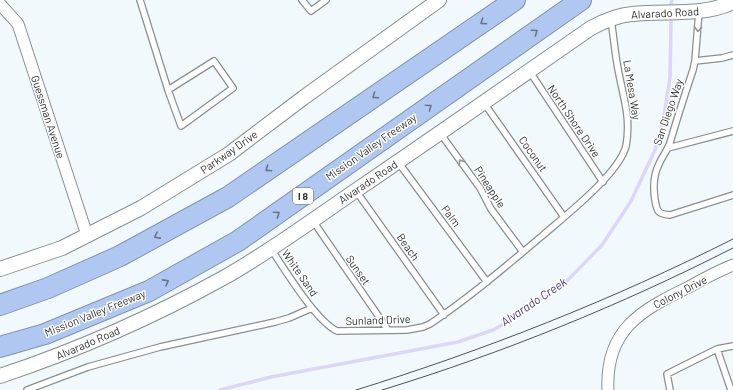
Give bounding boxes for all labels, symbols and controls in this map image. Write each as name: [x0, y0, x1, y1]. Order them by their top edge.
street label: Alvarado Road: [631, 4, 699, 21]
one-way arrow: [480, 17, 487, 24]
one-way arrow: [693, 26, 702, 32]
one-way arrow: [531, 30, 538, 37]
street label: La Mesa Way: [621, 59, 644, 121]
street label: Guessman Avenue: [29, 74, 68, 160]
street label: San Diego Way: [650, 77, 685, 147]
street label: North Shore Drive: [545, 82, 604, 159]
one-way arrow: [373, 91, 380, 98]
one-way arrow: [425, 104, 432, 112]
street label: Mission Valley Freeway: [323, 110, 419, 183]
street label: Parkway Drive: [198, 127, 260, 176]
street label: Coconut: [517, 134, 550, 174]
street label: Alvarado Road: [336, 157, 400, 206]
one-way arrow: [459, 160, 466, 167]
street label: Pineapple: [472, 163, 509, 210]
one-way arrow: [265, 164, 272, 172]
road number: I 8: [293, 188, 313, 204]
street label: Palm: [439, 202, 464, 229]
one-way arrow: [273, 211, 280, 219]
street label: Beach: [394, 231, 422, 263]
one-way arrow: [154, 232, 161, 239]
street label: White Sand: [280, 247, 321, 299]
street label: Sunset: [344, 252, 373, 287]
street label: Colony Drive: [651, 272, 709, 311]
water label: Alvarado Creek: [498, 274, 569, 328]
one-way arrow: [162, 279, 169, 286]
street label: Mission Valley Freeway: [42, 286, 147, 339]
street label: Sunland Drive: [345, 312, 411, 327]
street label: Alvarado Road: [54, 323, 122, 362]

